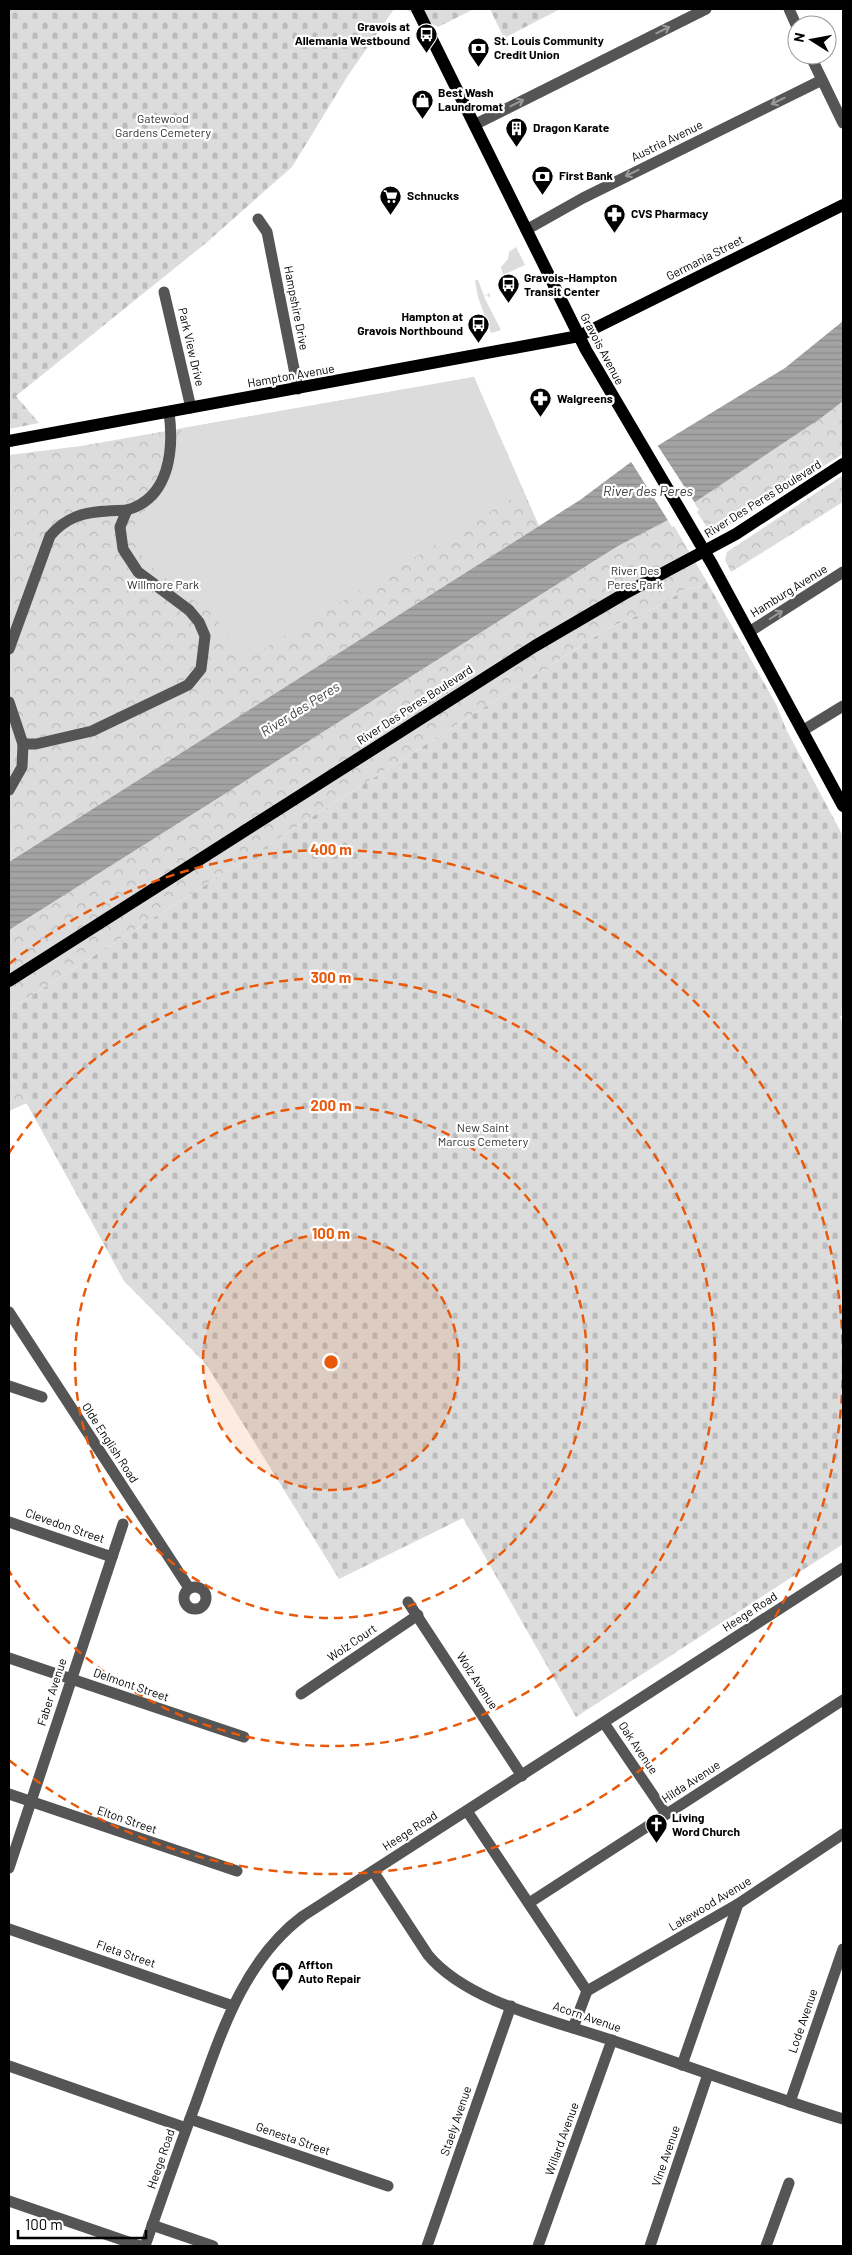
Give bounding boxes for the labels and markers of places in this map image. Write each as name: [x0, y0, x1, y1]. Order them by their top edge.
place label: Gravois at Allemania Westbound: [295, 19, 410, 47]
bus stop icon: Gravois at Allemania Westbound: [414, 22, 438, 53]
place label: St. Louis Community Credit Union: [494, 33, 604, 61]
bank icon: St. Louis Community Credit Union: [466, 36, 490, 67]
place label: Best Wash Laundromat: [438, 85, 503, 113]
shop icon: Best Wash Laundromat: [410, 88, 434, 119]
building icon: Dragon Karate: [505, 116, 529, 147]
place label: Dragon Karate: [533, 120, 610, 134]
bank icon: First Bank: [531, 164, 555, 195]
place label: First Bank: [559, 168, 614, 182]
supermarket icon: Schnucks: [379, 184, 403, 215]
place label: Schnucks: [407, 188, 459, 202]
pharmacy icon: CVS Pharmacy: [603, 202, 627, 233]
place label: CVS Pharmacy: [631, 206, 708, 220]
place label: Gravois-Hampton Transit Center: [524, 270, 617, 298]
bus stop icon: Gravois-Hampton Transit Center: [496, 273, 520, 304]
place label: Hampton at Gravois Northbound: [357, 309, 463, 337]
bus stop icon: Hampton at Gravois Northbound: [467, 312, 491, 343]
pharmacy icon: Walgreens: [529, 387, 553, 418]
place label: Walgreens: [557, 391, 613, 405]
centre of rings: [322, 1353, 340, 1371]
place label: Living Word Church: [672, 1810, 740, 1838]
church icon: Living Word Church: [644, 1813, 668, 1844]
place label: Affton Auto Repair: [298, 1957, 361, 1985]
shop icon: Affton Auto Repair: [270, 1960, 294, 1991]

